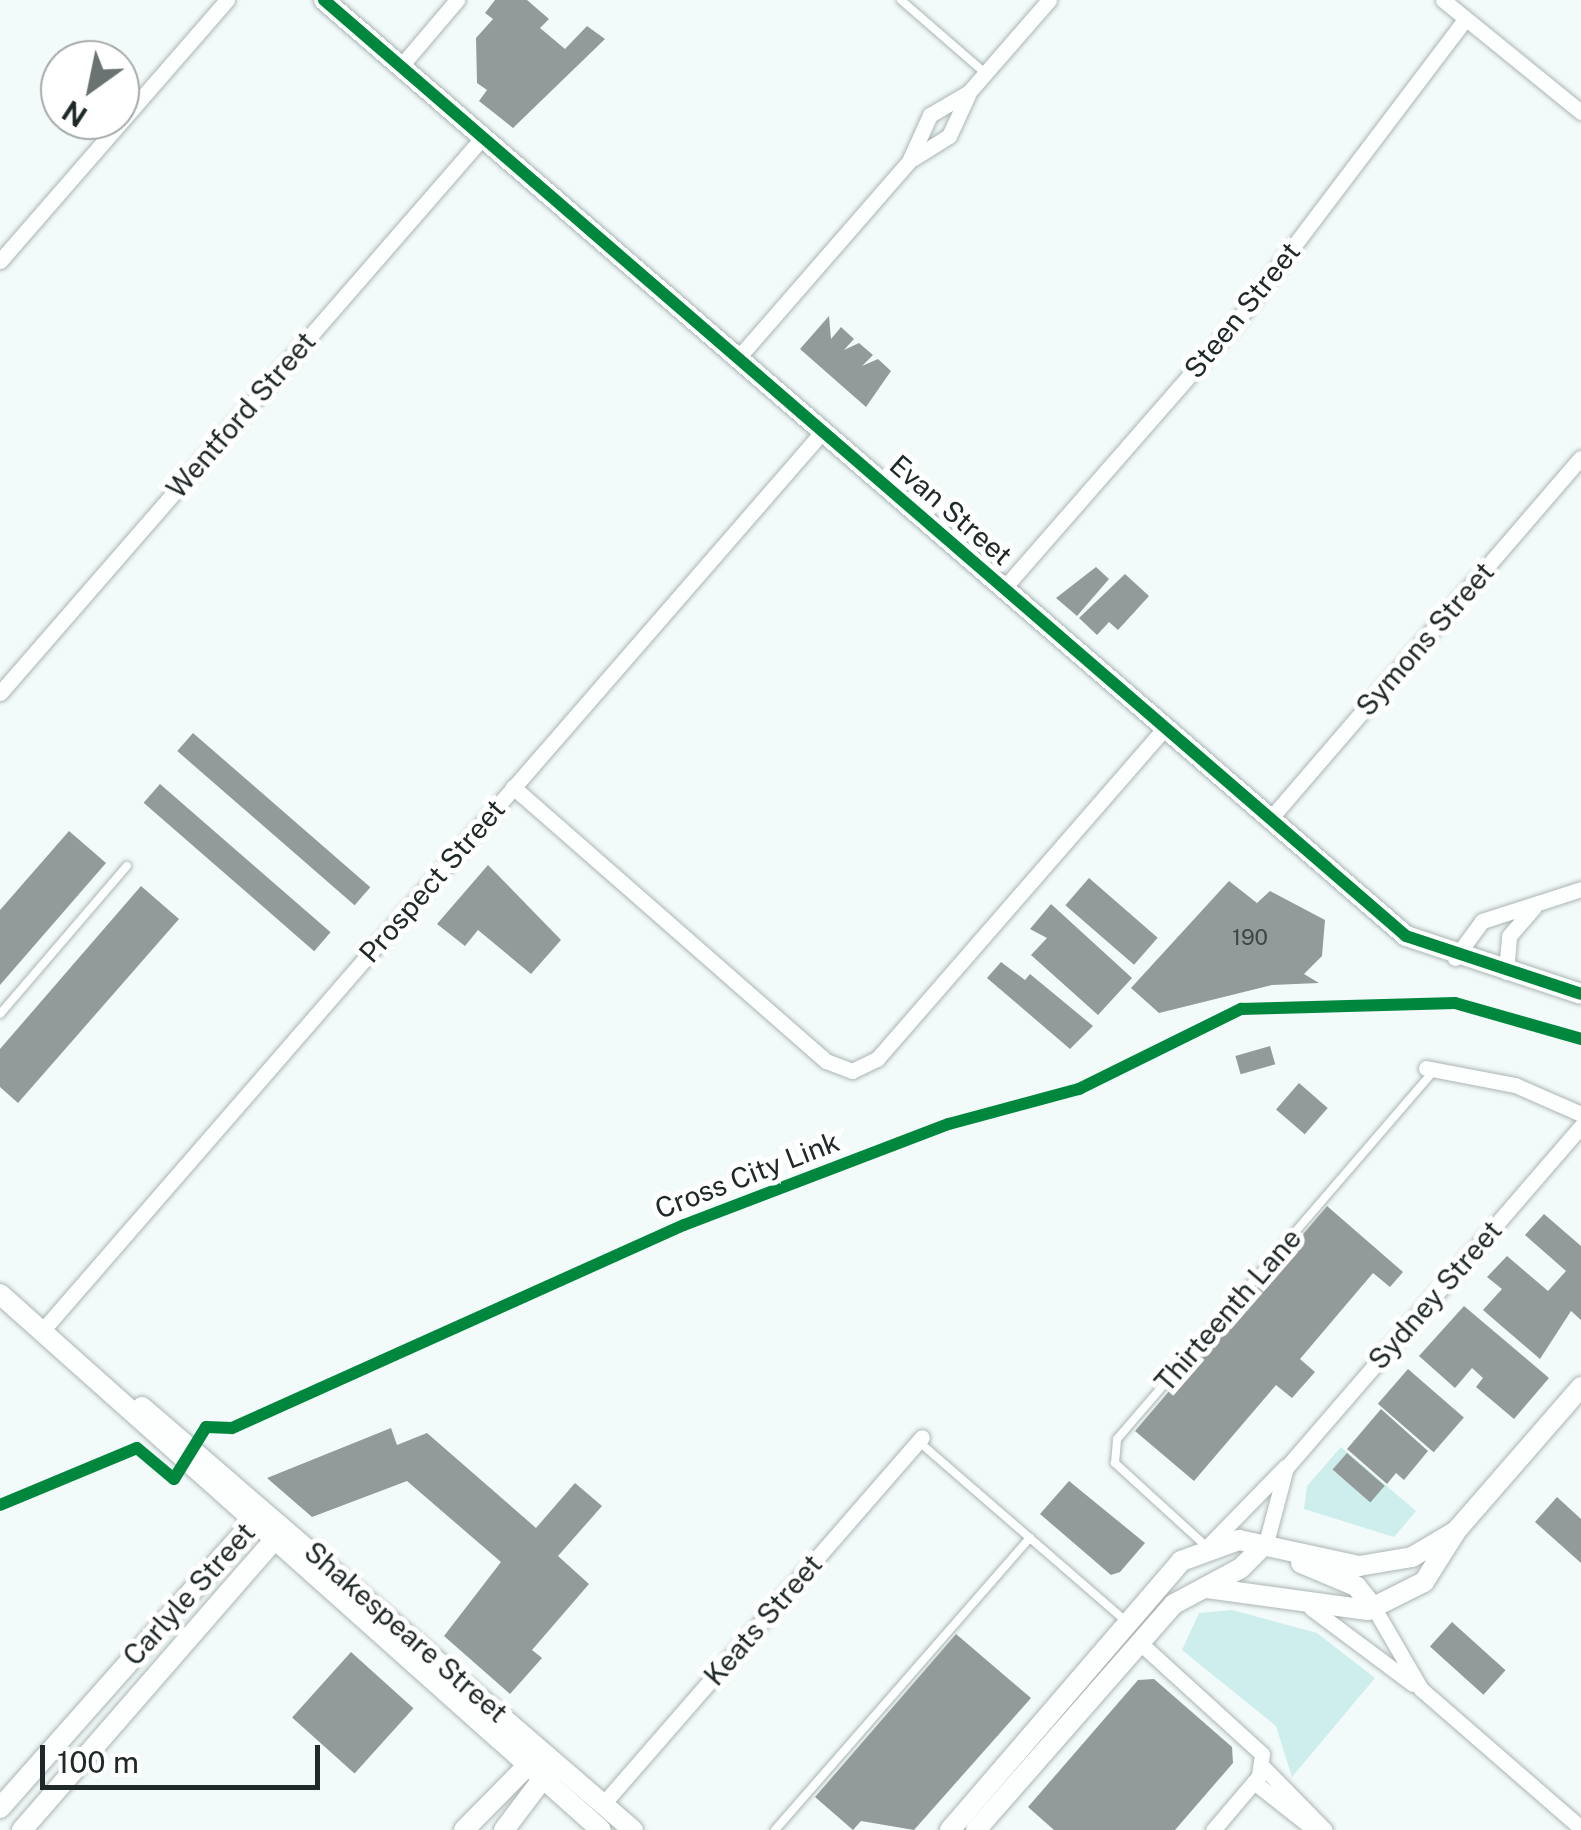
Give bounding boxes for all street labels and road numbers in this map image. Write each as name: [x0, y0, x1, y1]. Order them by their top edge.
street label: Steen Street: [1177, 235, 1307, 385]
street label: Wentford Street: [160, 325, 322, 505]
street label: Evan Street: [883, 448, 1019, 572]
street label: Symons Street: [1349, 555, 1501, 723]
street label: Prospect Street: [352, 793, 512, 969]
street label: Cross City Link: [650, 1124, 844, 1226]
street label: Sydney Street: [1361, 1214, 1509, 1376]
street label: Thirteenth Lane: [1148, 1222, 1308, 1398]
street label: Carlyle Street: [116, 1516, 262, 1672]
street label: Shakespeare Street: [297, 1535, 515, 1729]
street label: Keats Street: [697, 1548, 829, 1692]

